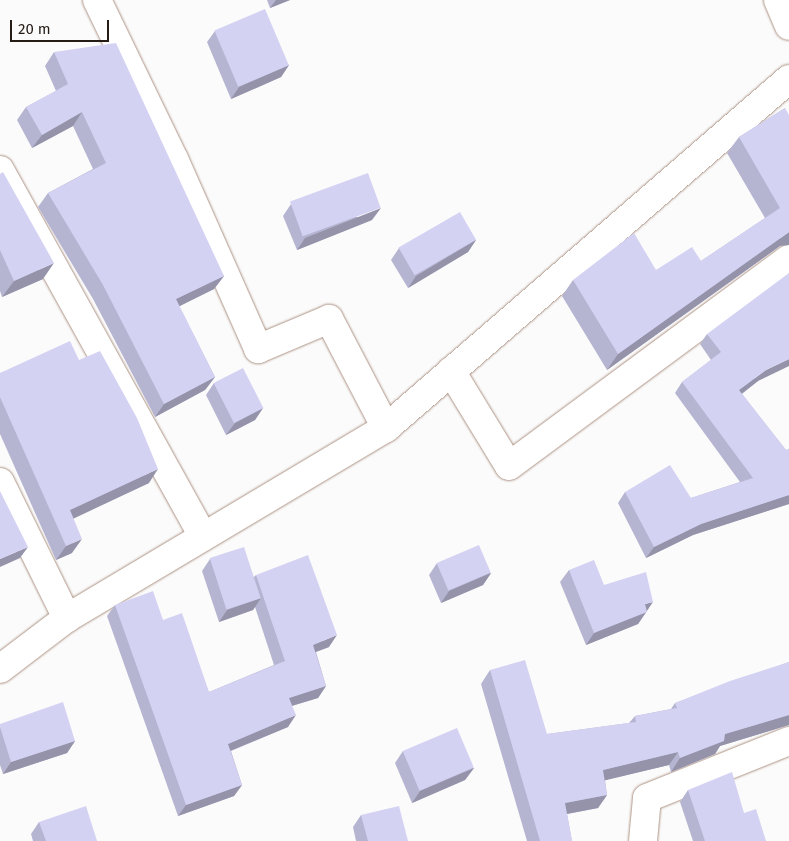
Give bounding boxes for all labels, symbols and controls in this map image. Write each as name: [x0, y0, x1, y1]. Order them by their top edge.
scale bar: [12, 10, 111, 42]
text: 20 m: [18, 20, 51, 38]

